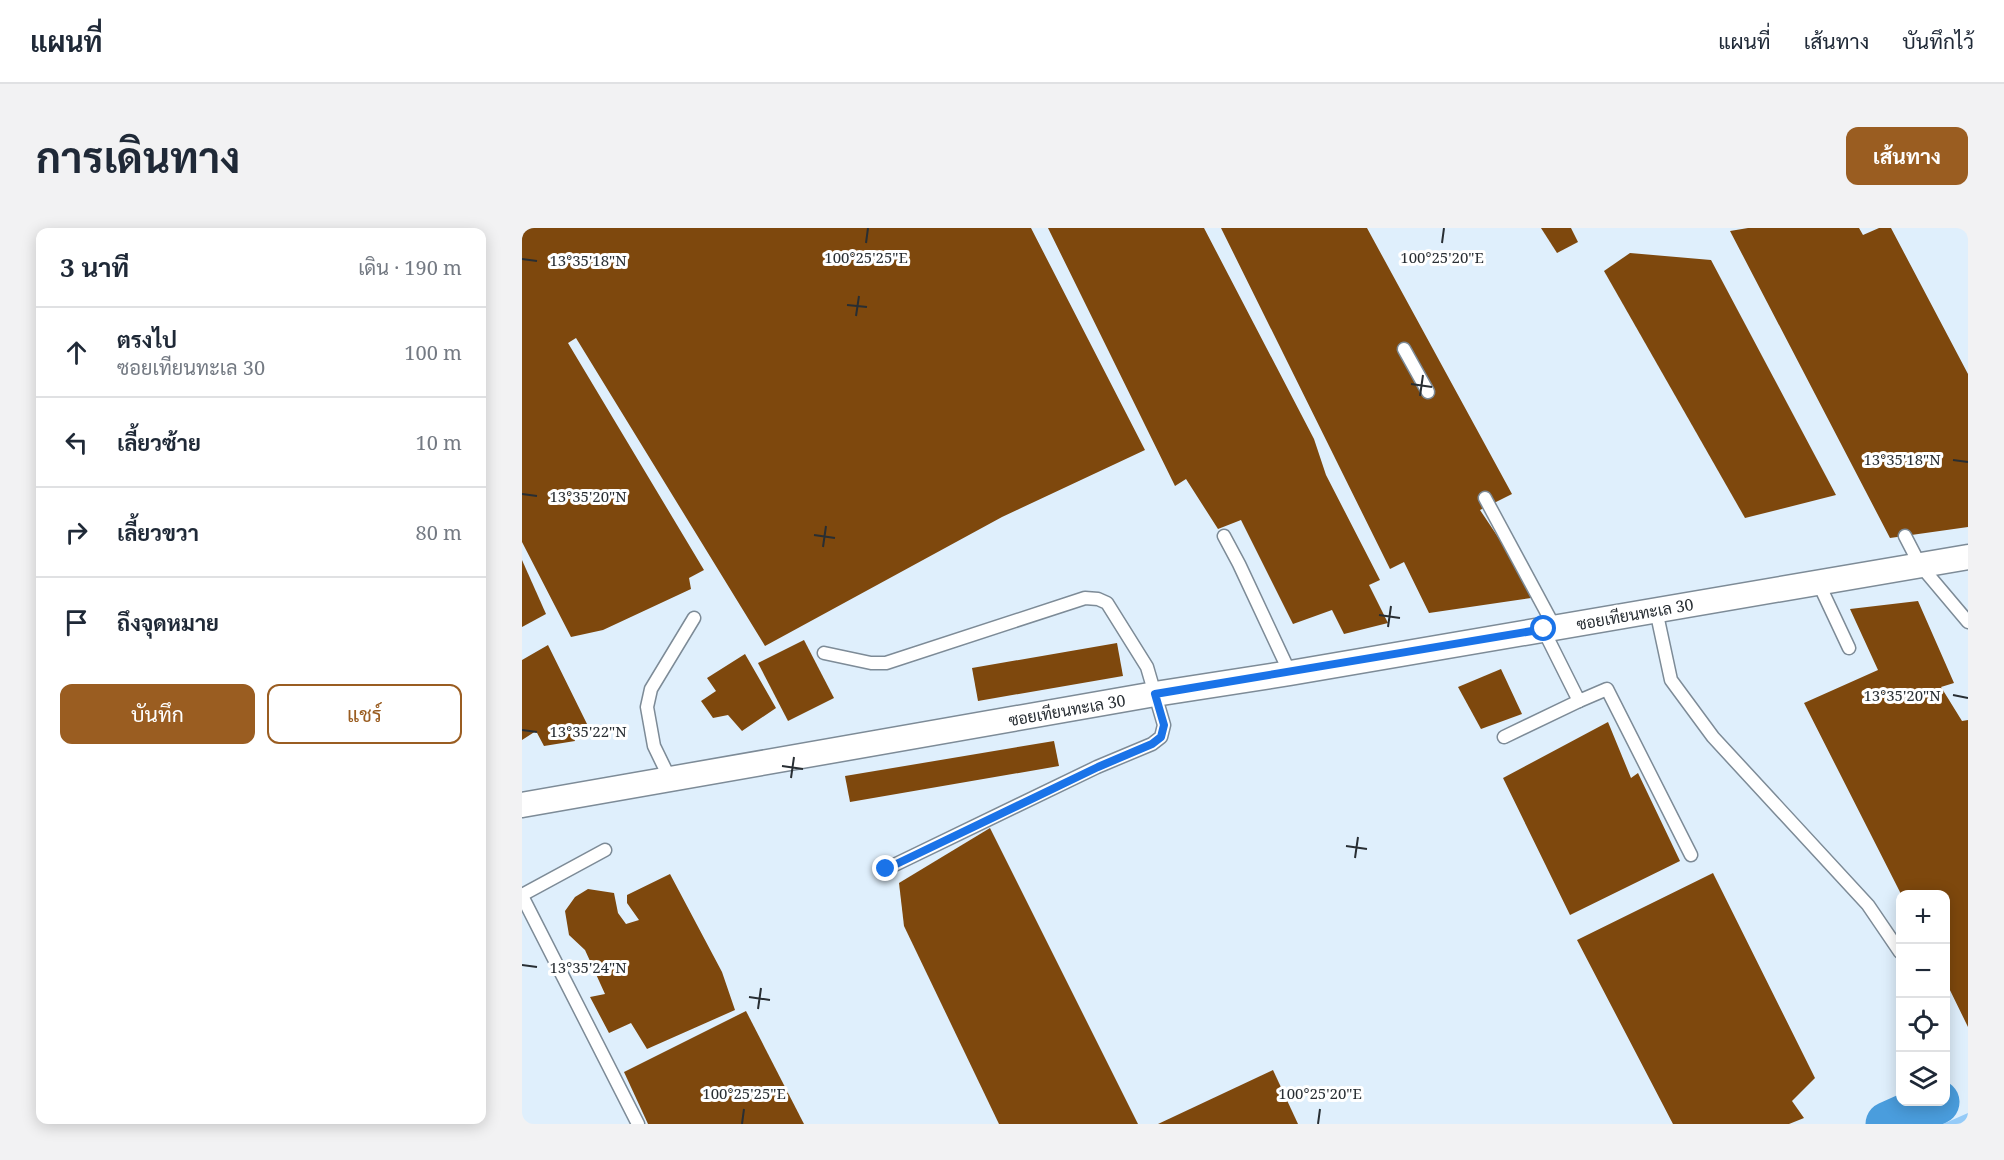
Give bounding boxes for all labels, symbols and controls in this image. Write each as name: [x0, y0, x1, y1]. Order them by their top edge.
text: แผนที่: [30, 22, 103, 60]
text: แผนที่: [1718, 27, 1771, 55]
text: เส้นทาง: [1804, 27, 1869, 55]
text: บันทึกไว้: [1902, 27, 1974, 55]
button: เส้นทาง: [1846, 127, 1968, 185]
text: การเดินทาง: [36, 128, 240, 185]
text: 100°25'25"E: [824, 247, 908, 267]
text: 100°25'20"E: [1400, 247, 1484, 267]
text: 3 นาที: [60, 249, 129, 285]
text: 13°35'18"N: [549, 250, 627, 270]
text: เดิน · 190 m: [358, 254, 462, 281]
text: ตรงไป: [117, 324, 177, 354]
icon: ahead: [60, 336, 93, 369]
text: 100 m: [404, 339, 462, 366]
text: ซอยเทียนทะเล 30: [117, 354, 265, 381]
icon: left: [60, 426, 93, 459]
text: เลี้ยวซ้าย: [117, 427, 201, 457]
text: 10 m: [416, 429, 462, 456]
text: 13°35'18"N: [1863, 449, 1941, 469]
text: 13°35'20"N: [549, 486, 627, 506]
icon: right: [60, 516, 93, 549]
text: เลี้ยวขวา: [117, 517, 199, 547]
text: 80 m: [416, 519, 462, 546]
street label: ซอยเทียนทะเล 30: [1575, 593, 1695, 635]
icon: arrive: [60, 606, 93, 639]
text: ถึงจุดหมาย: [117, 607, 219, 637]
route start: [1530, 615, 1556, 641]
button: บันทึก: [60, 684, 255, 744]
button: แชร์: [267, 684, 462, 744]
text: 13°35'20"N: [1863, 685, 1941, 705]
street label: ซอยเทียนทะเล 30: [1007, 689, 1127, 731]
text: 13°35'22"N: [549, 721, 627, 741]
route end: [872, 855, 898, 881]
map controls: [1896, 890, 1950, 1106]
button: +: [1896, 890, 1950, 944]
button: −: [1896, 944, 1950, 998]
text: 13°35'24"N: [549, 957, 627, 977]
button: locate: [1896, 998, 1950, 1052]
button: layers: [1896, 1052, 1950, 1106]
text: 100°25'25"E: [702, 1083, 786, 1103]
text: 100°25'20"E: [1278, 1083, 1362, 1103]

